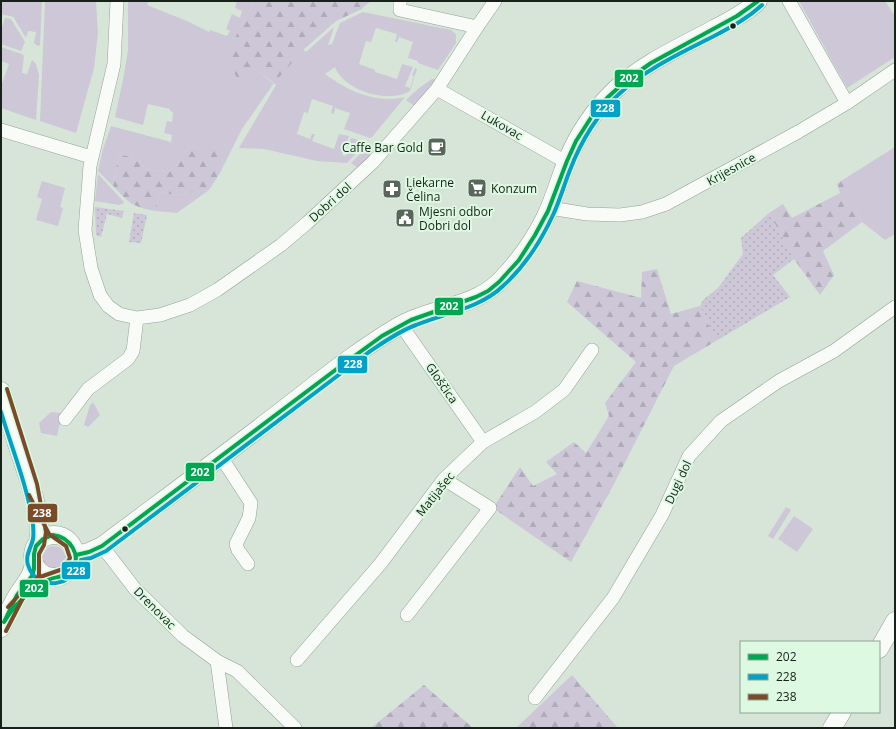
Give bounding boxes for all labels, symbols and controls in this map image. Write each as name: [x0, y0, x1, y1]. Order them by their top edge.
unlabelled marker: [728, 21, 738, 31]
line badge: 202: [614, 69, 644, 88]
text: 202: [620, 70, 638, 85]
line badge: 228: [590, 99, 621, 118]
text: 228: [596, 100, 614, 115]
street label: Lukovac: [478, 106, 526, 144]
cafe icon: Caffe Bar Gold: [426, 136, 448, 158]
place label: Caffe Bar Gold: [342, 139, 423, 156]
street label: Krijesnice: [703, 148, 759, 189]
place label: Ljekarne Čelina: [406, 174, 454, 205]
supermarket icon: Konzum: [466, 177, 488, 199]
street label: Dobri dol: [305, 178, 355, 226]
pharmacy icon: Ljekarne Čelina: [381, 178, 403, 200]
place label: Konzum: [491, 180, 537, 197]
place label: Mjesni odbor Dobri dol: [419, 203, 493, 234]
public building icon: Mjesni odbor Dobri dol: [394, 207, 416, 229]
line badge: 202: [434, 297, 464, 316]
text: 202: [440, 298, 458, 313]
line badge: 228: [337, 355, 368, 374]
text: 228: [344, 356, 362, 371]
street label: Gloščica: [422, 359, 462, 407]
street label: Dugi dol: [661, 457, 695, 507]
line badge: 202: [185, 462, 215, 482]
text: 202: [191, 464, 209, 479]
street label: Matijašec: [412, 468, 458, 520]
line badge: 238: [27, 503, 58, 523]
text: 238: [33, 505, 51, 520]
unlabelled marker: [120, 524, 130, 534]
line badge: 228: [61, 561, 91, 580]
text: 228: [67, 563, 85, 578]
line badge: 202: [19, 579, 49, 598]
text: 202: [25, 580, 43, 595]
street label: Drenovac: [130, 583, 180, 633]
legend: [740, 641, 880, 713]
text: 202: [776, 648, 797, 665]
text: 228: [776, 668, 797, 685]
text: 238: [776, 688, 797, 705]

